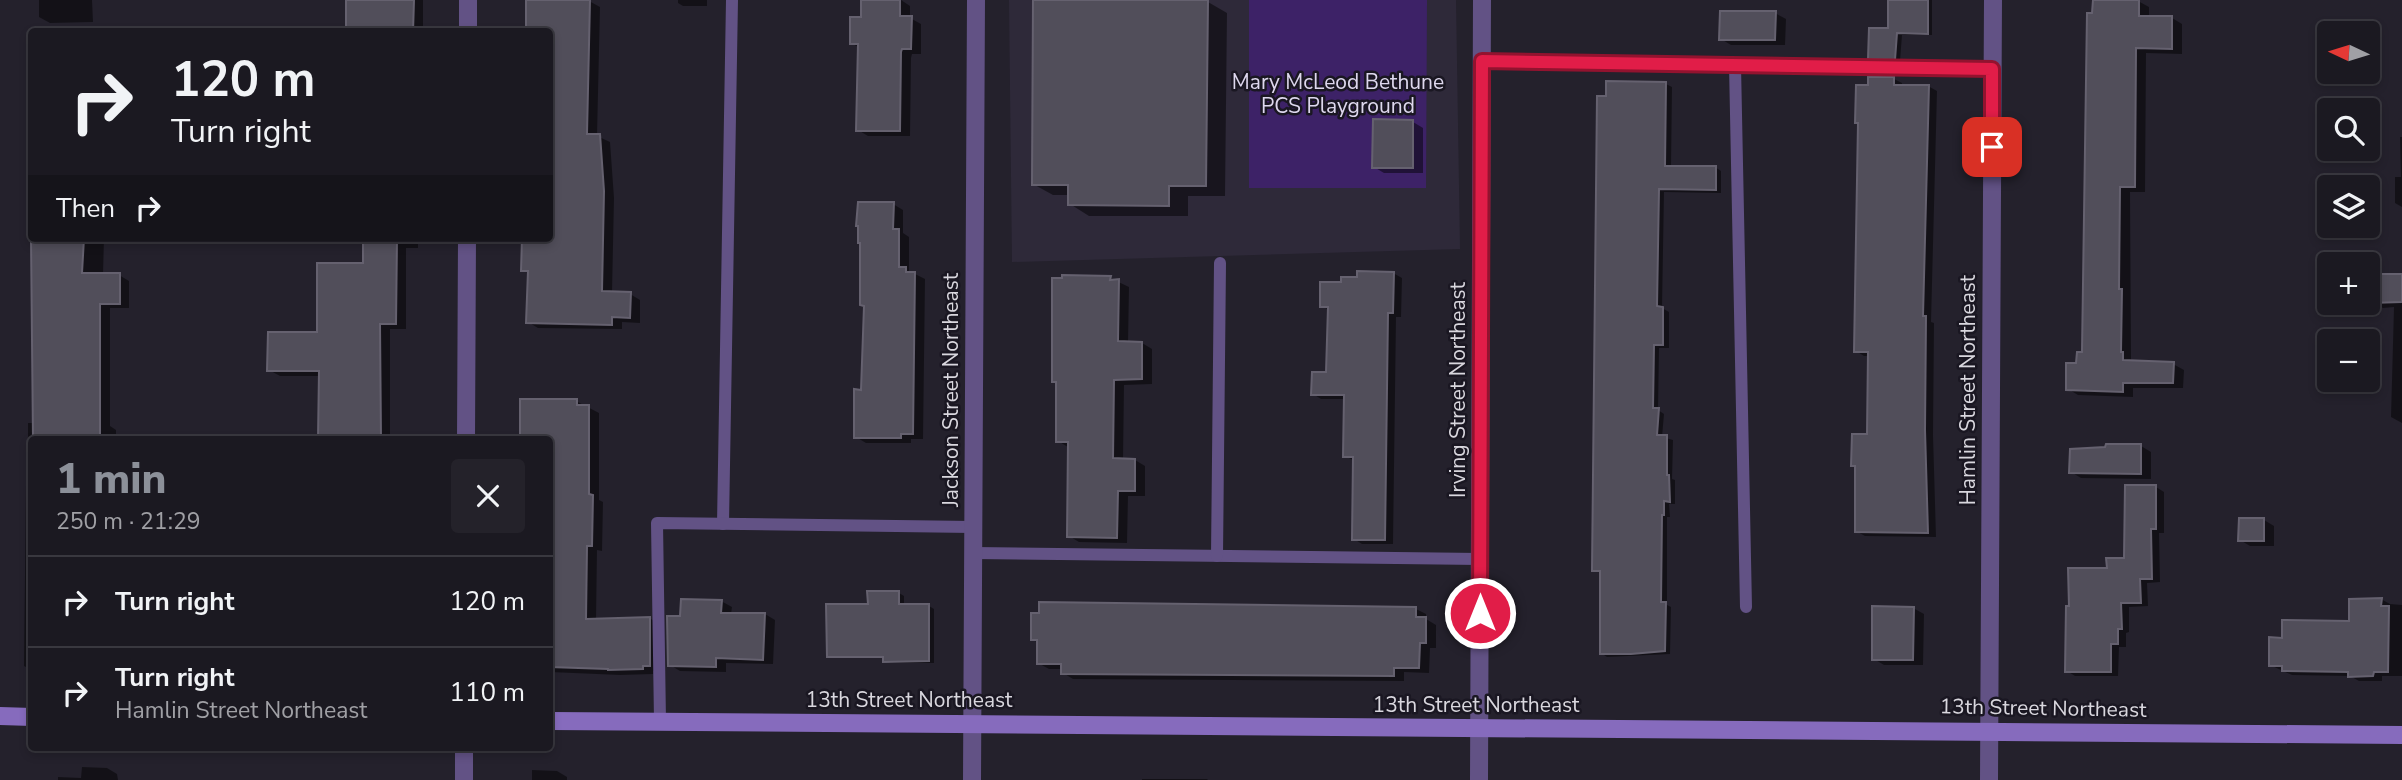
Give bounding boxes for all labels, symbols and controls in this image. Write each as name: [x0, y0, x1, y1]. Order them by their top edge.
north arrow: [2317, 21, 2380, 84]
map controls: [2317, 21, 2380, 392]
text: 120 m: [171, 46, 315, 113]
icon: right: [56, 56, 147, 147]
park label: Mary McLeod Bethune PCS Playground: [1232, 68, 1444, 120]
button: search: [2317, 98, 2380, 161]
text: Turn right: [171, 110, 311, 153]
pin: [1962, 117, 2022, 177]
icon: arrive: [1973, 128, 2011, 166]
button: layers: [2317, 175, 2380, 238]
icon: right: [129, 189, 167, 227]
text: Then: [56, 191, 115, 226]
button: +: [2317, 252, 2380, 315]
street label: Jackson Street Northeast: [937, 272, 965, 508]
street label: Hamlin Street Northeast: [1954, 274, 1982, 505]
street label: Irving Street Northeast: [1444, 281, 1472, 498]
button: −: [2317, 329, 2380, 392]
text: 1 min: [56, 451, 166, 508]
button: close: [451, 459, 525, 533]
text: 250 m · 21:29: [56, 506, 201, 537]
position arrow: [1443, 576, 1517, 650]
icon: right: [56, 583, 94, 621]
text: Turn right: [115, 584, 234, 619]
text: 120 m: [449, 584, 525, 619]
text: Turn right: [115, 660, 234, 695]
icon: right: [56, 674, 94, 712]
text: 110 m: [449, 675, 525, 710]
street label: 13th Street Northeast: [806, 686, 1013, 714]
street label: 13th Street Northeast: [1373, 691, 1580, 719]
street label: 13th Street Northeast: [1939, 692, 2147, 724]
text: Hamlin Street Northeast: [115, 695, 367, 726]

